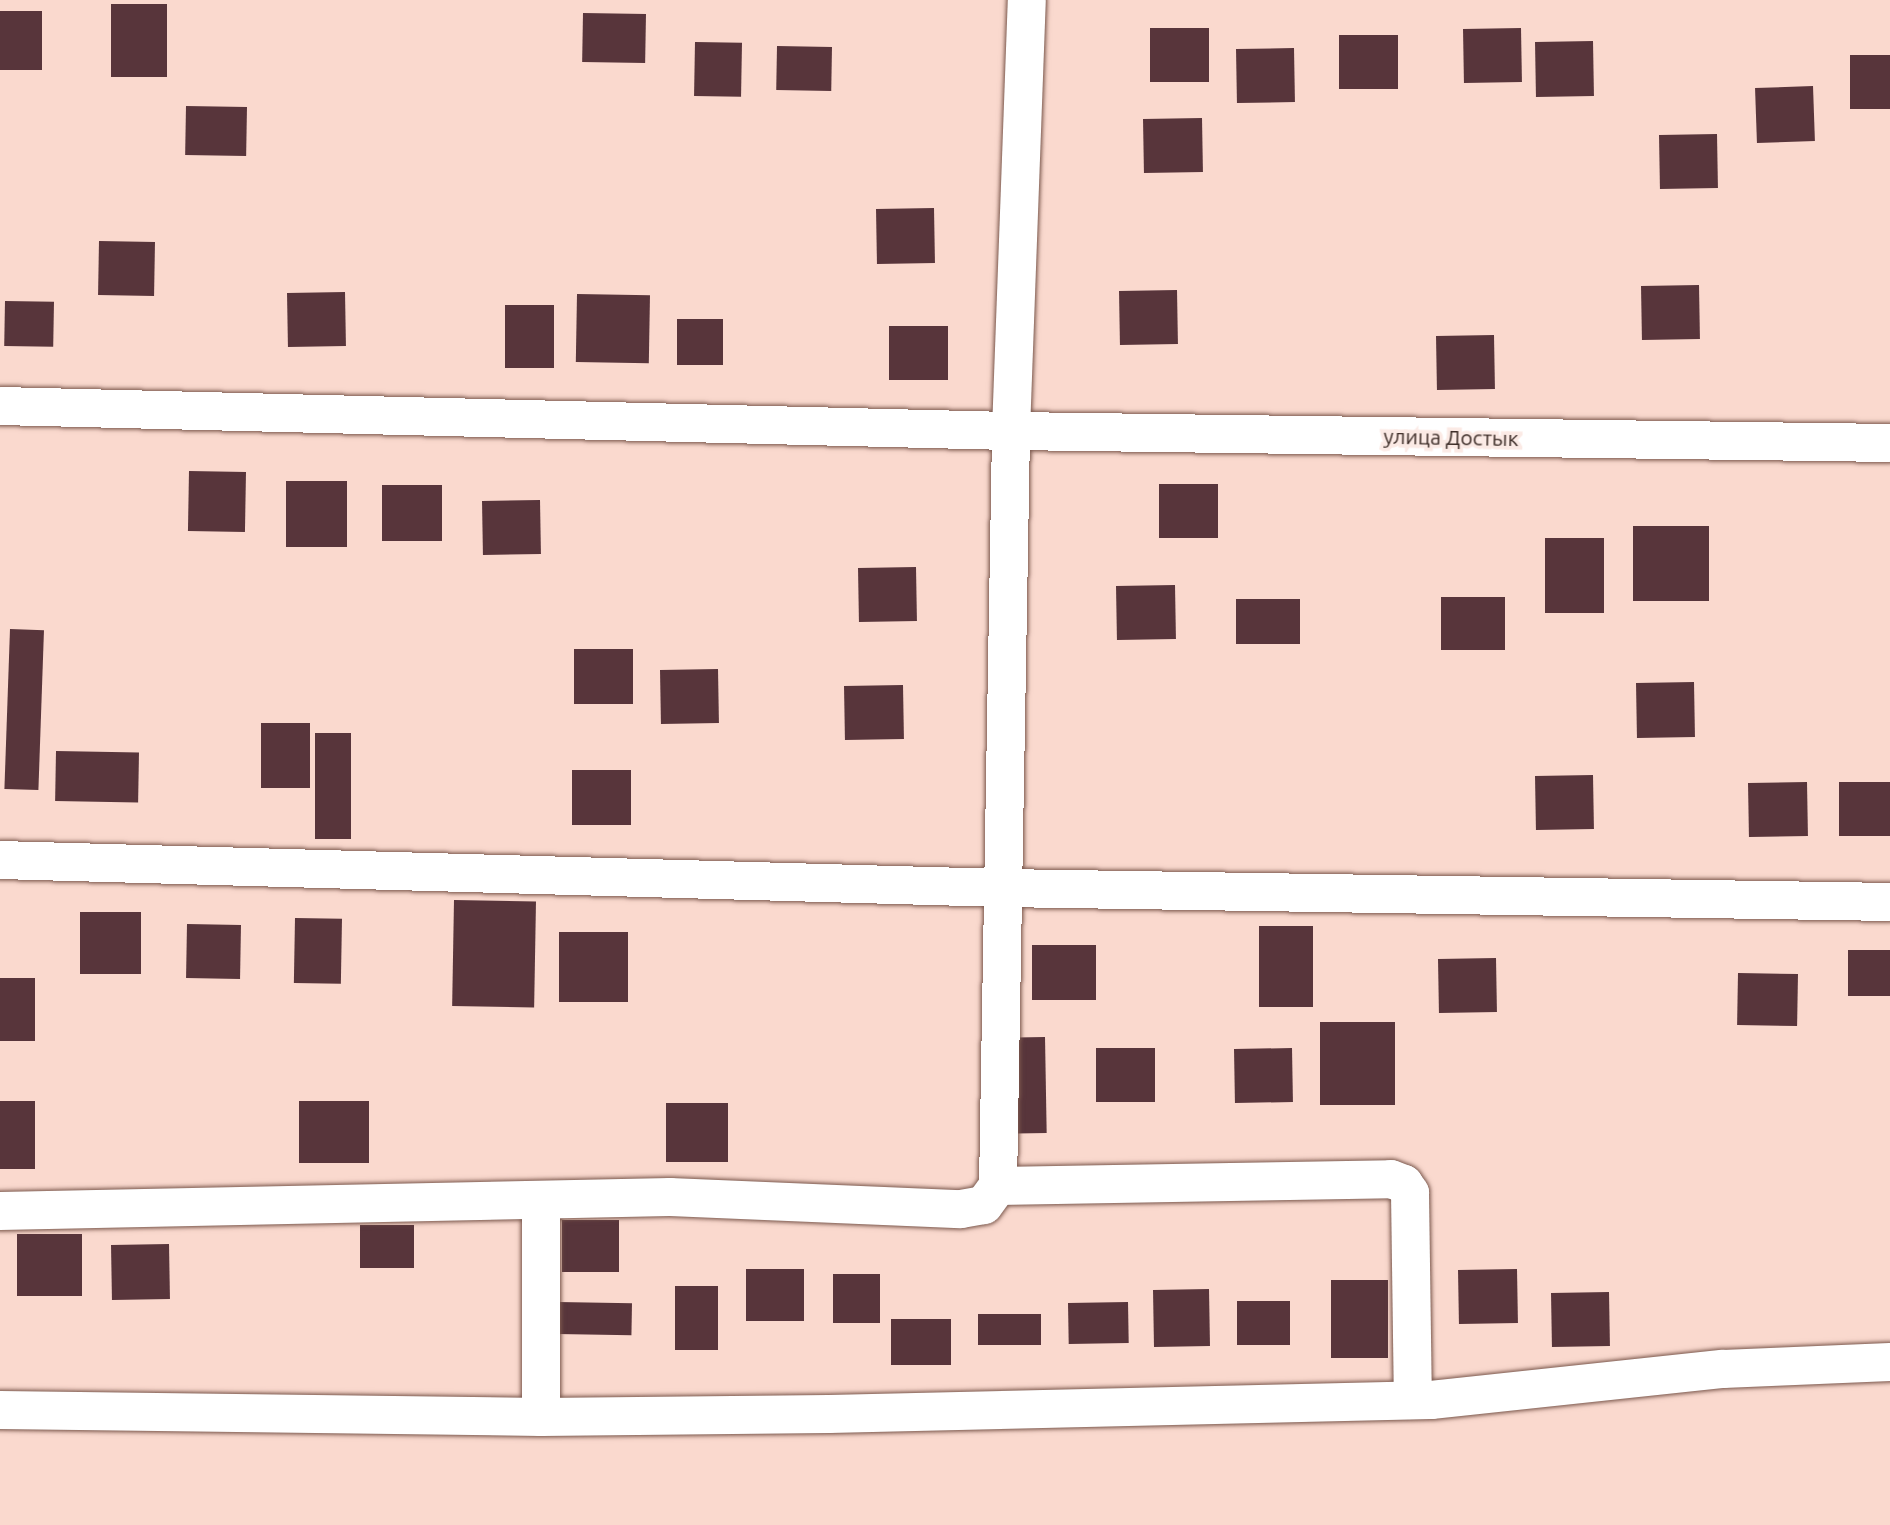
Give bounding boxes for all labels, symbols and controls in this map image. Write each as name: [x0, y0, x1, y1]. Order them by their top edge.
street label: улица Достык: [1383, 423, 1519, 451]

